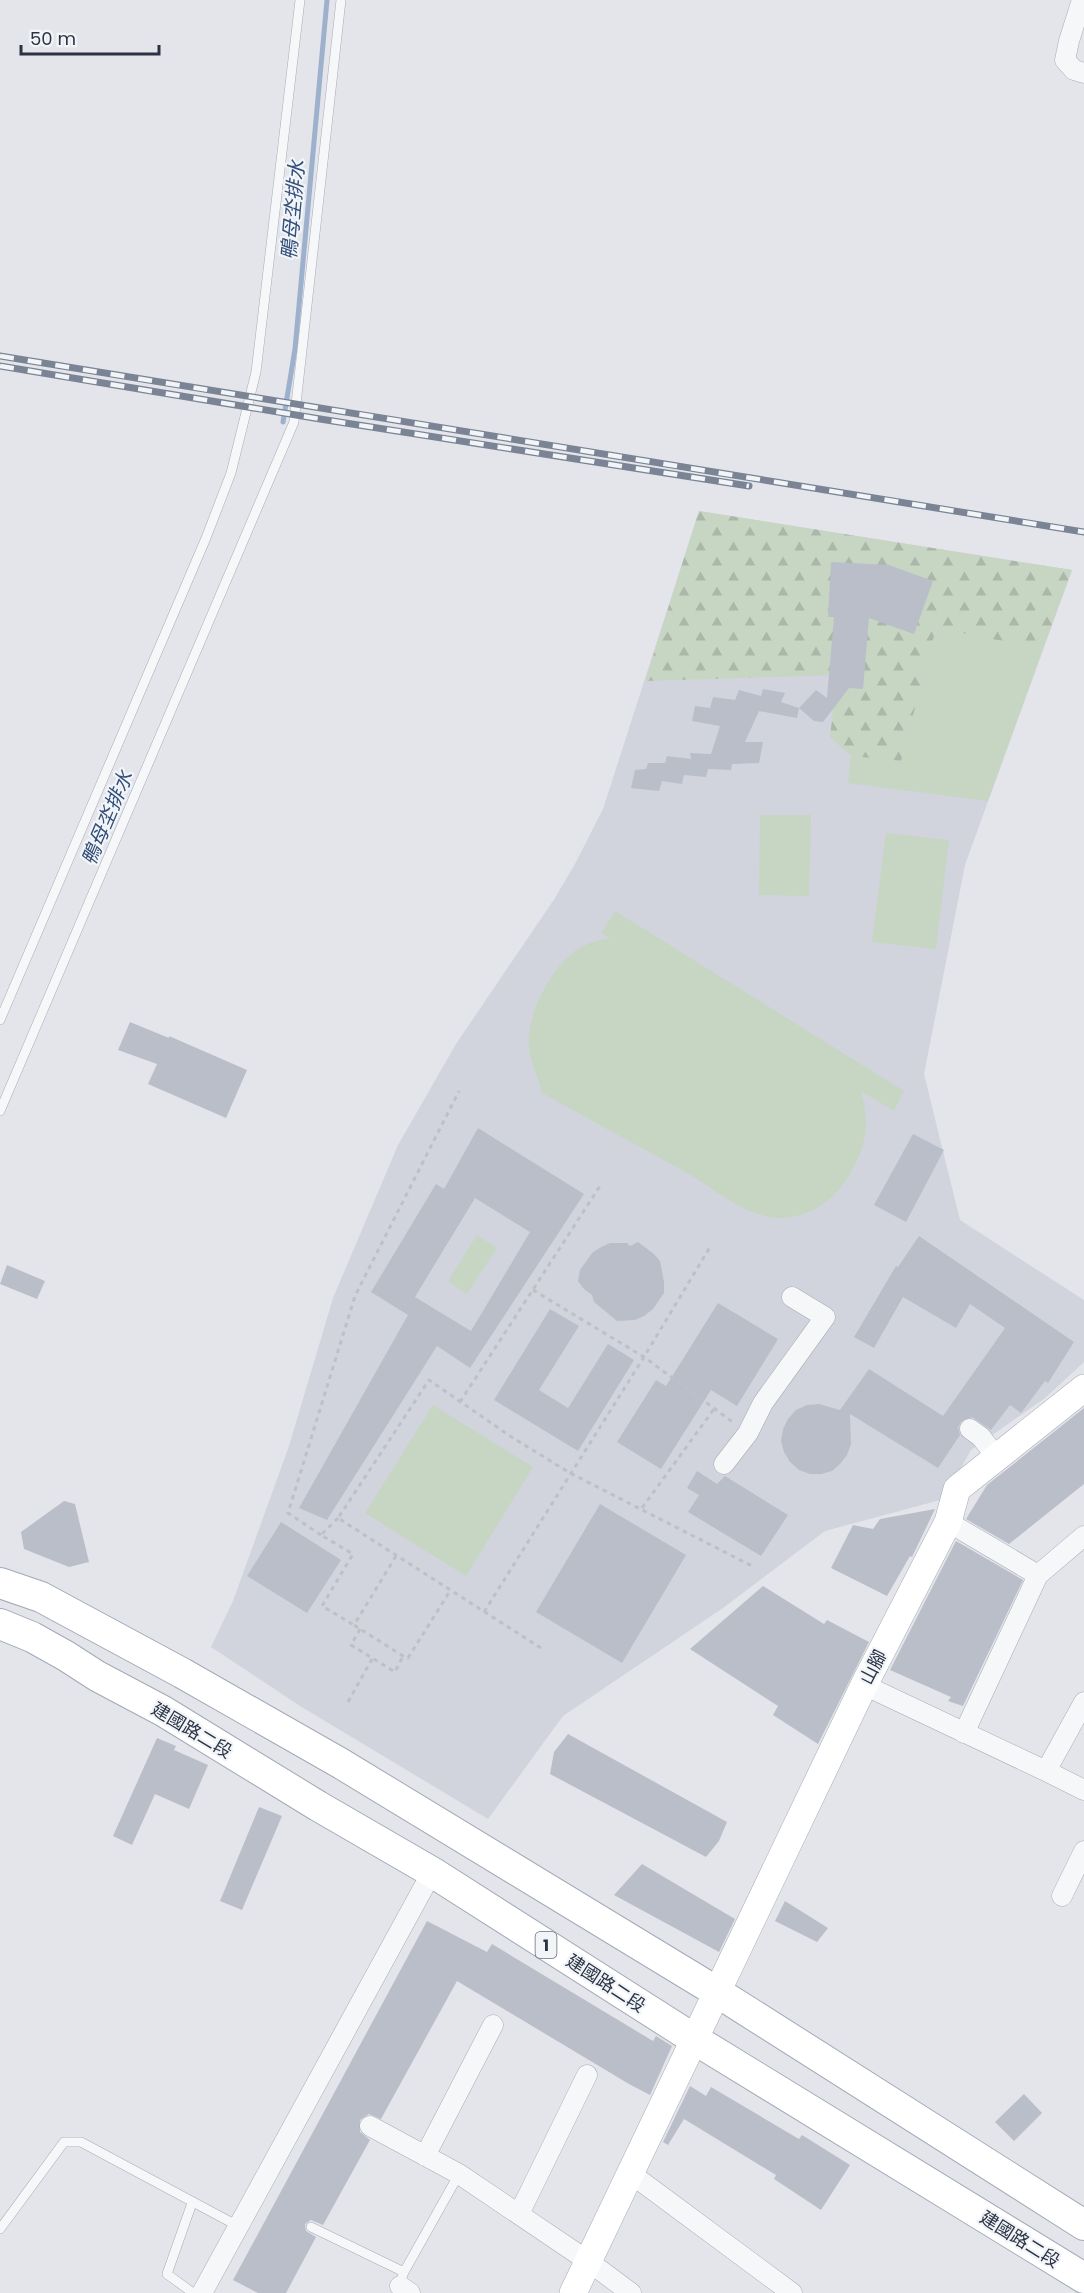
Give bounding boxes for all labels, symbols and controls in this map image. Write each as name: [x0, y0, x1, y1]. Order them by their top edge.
scale bar: [21, 18, 159, 56]
text: 50 m: [30, 26, 76, 51]
water label: 鴨母坔排水: [275, 158, 311, 261]
water label: 鴨母坔排水: [75, 766, 140, 869]
street label: 山腳: [854, 1645, 892, 1689]
street label: 建國路二段: [147, 1696, 237, 1764]
road number: 1: [536, 1932, 556, 1958]
street label: 建國路二段: [561, 1948, 651, 2018]
street label: 建國路二段: [975, 2205, 1065, 2273]

